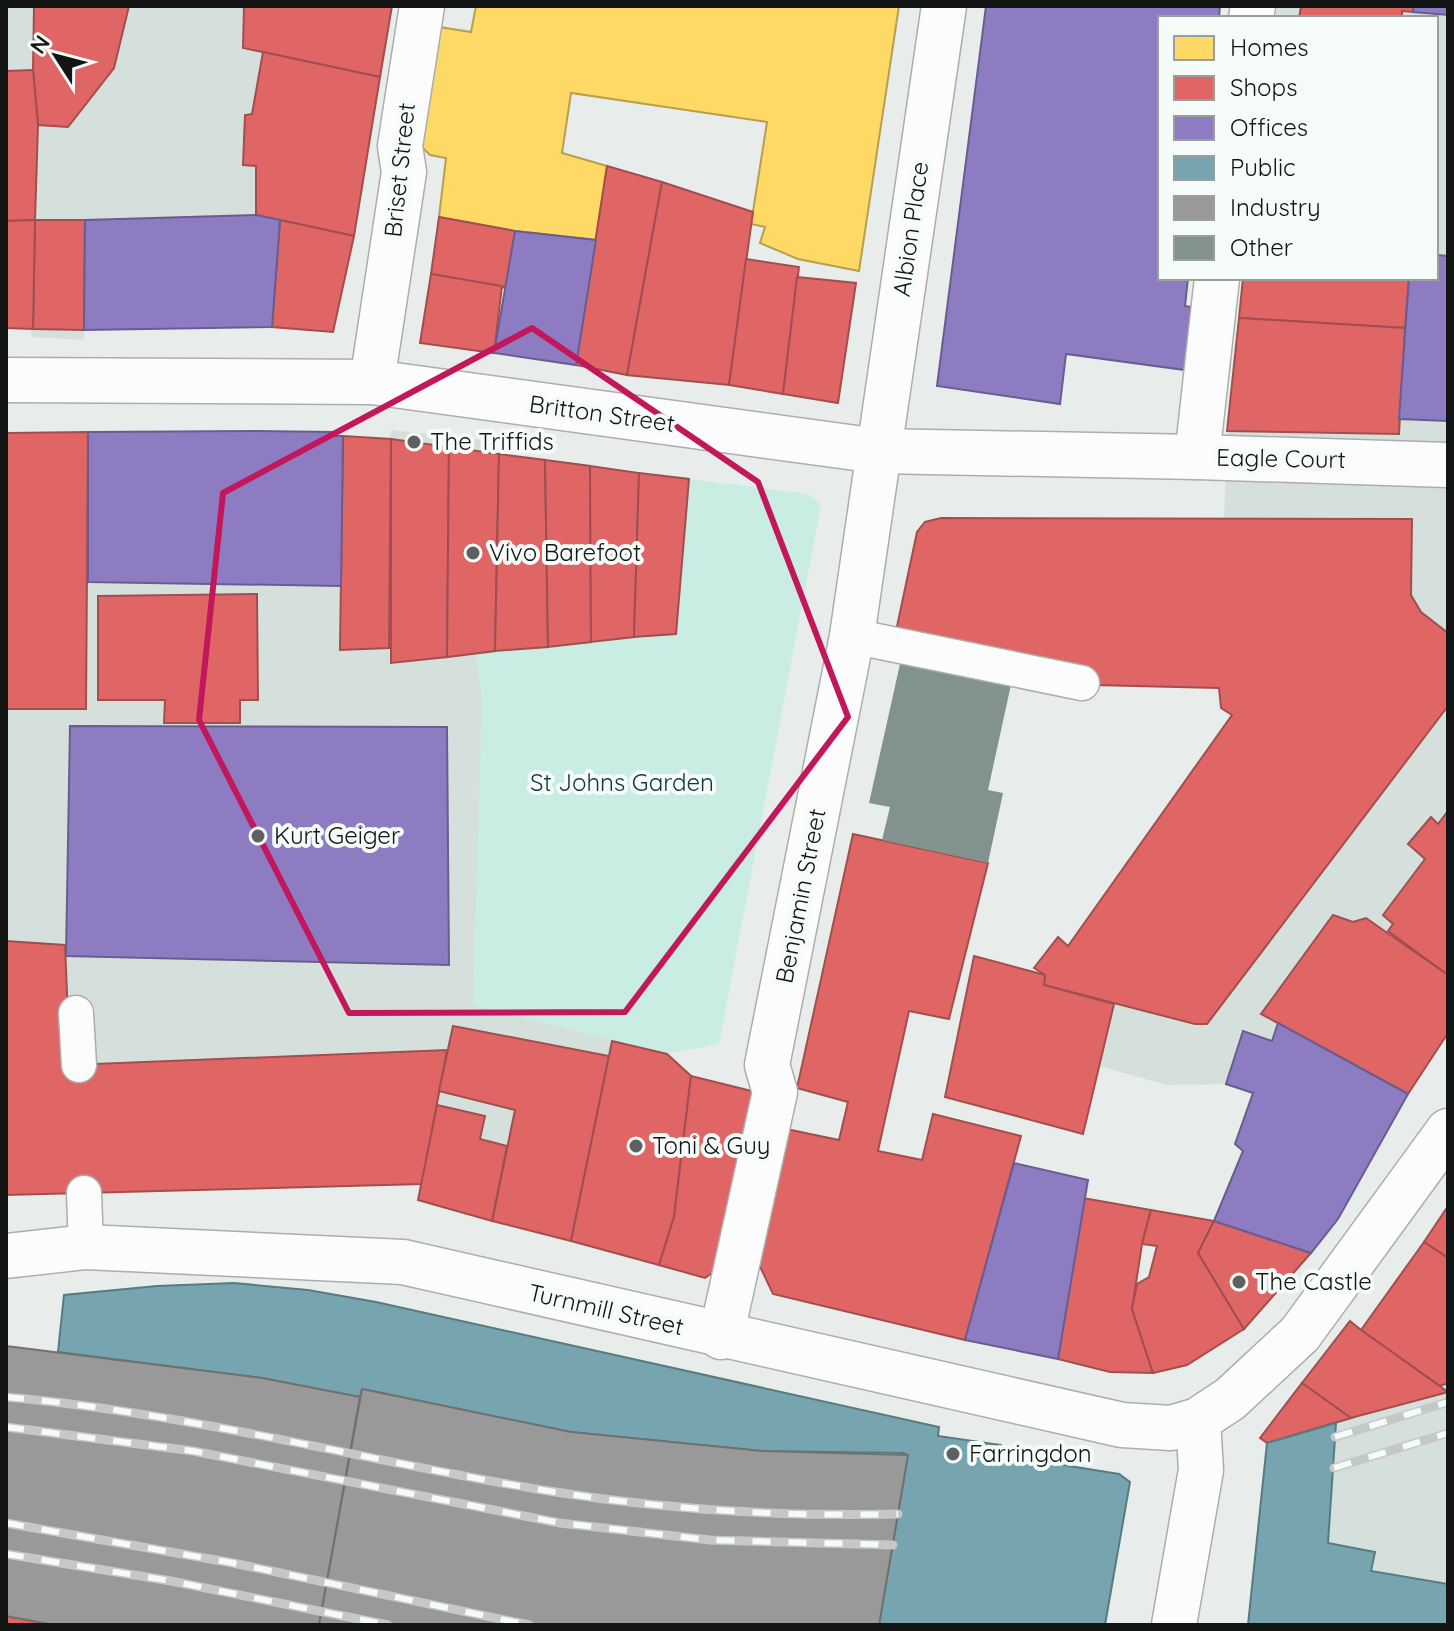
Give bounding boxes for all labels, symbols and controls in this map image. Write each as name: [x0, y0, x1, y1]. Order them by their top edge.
north arrow: [16, 16, 96, 96]
legend: [1158, 16, 1438, 280]
text: N: [24, 29, 56, 59]
text: Homes: [1230, 32, 1308, 62]
text: Shops: [1230, 72, 1297, 102]
street label: Briset Street: [377, 101, 421, 239]
text: Offices: [1230, 112, 1308, 142]
text: Public: [1230, 152, 1295, 182]
street label: Albion Place: [886, 159, 934, 298]
text: Industry: [1230, 192, 1321, 222]
text: Other: [1230, 232, 1293, 262]
street label: Britton Street: [527, 388, 677, 438]
place label: The Triffids: [430, 426, 554, 456]
marker: The Triffids: [405, 433, 423, 451]
street label: Eagle Court: [1216, 442, 1346, 474]
place label: Vivo Barefoot: [489, 537, 641, 567]
marker: Vivo Barefoot: [464, 544, 482, 562]
park label: St Johns Garden: [530, 767, 714, 797]
street label: Benjamin Street: [768, 806, 832, 986]
place label: Kurt Geiger: [274, 820, 400, 850]
marker: Kurt Geiger: [249, 827, 267, 845]
place label: Toni & Guy: [652, 1130, 771, 1160]
marker: Toni & Guy: [627, 1137, 645, 1155]
place label: The Castle: [1255, 1266, 1372, 1296]
marker: The Castle: [1230, 1273, 1248, 1291]
street label: Turnmill Street: [526, 1277, 687, 1341]
place label: Farringdon: [969, 1438, 1092, 1468]
marker: Farringdon: [944, 1445, 962, 1463]

